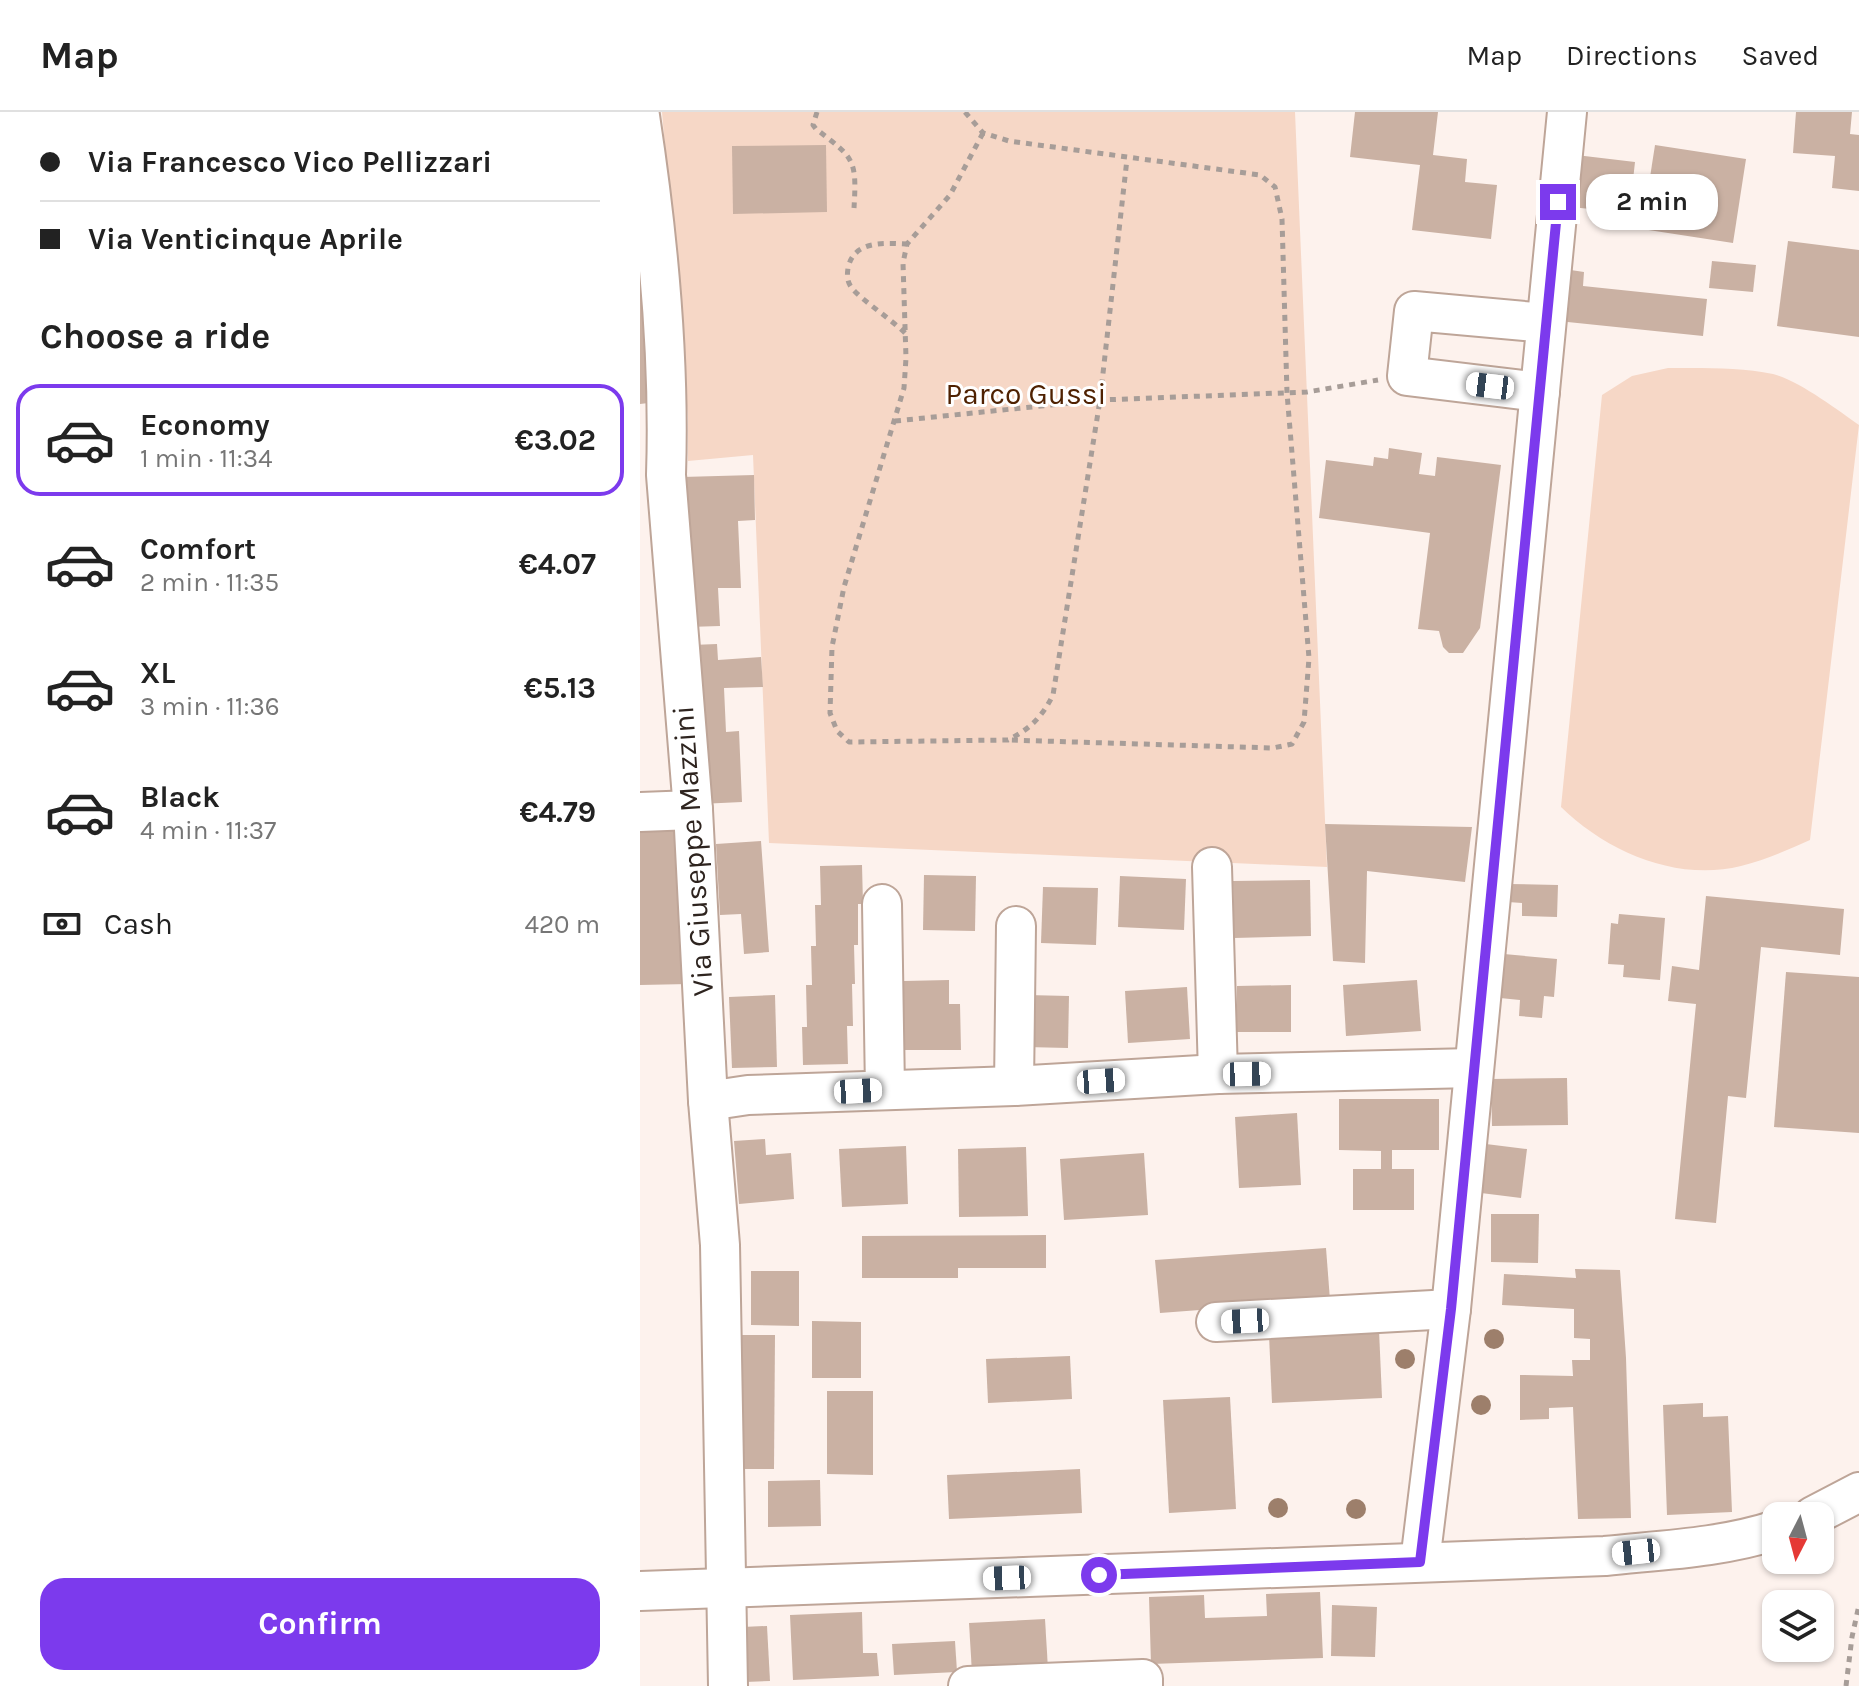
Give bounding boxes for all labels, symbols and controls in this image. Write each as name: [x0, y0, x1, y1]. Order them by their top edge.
text: Map: [40, 33, 119, 78]
text: Map: [1467, 39, 1522, 72]
text: Directions: [1566, 39, 1698, 72]
text: Saved: [1742, 39, 1819, 72]
text: Via Francesco Vico Pellizzari: [88, 144, 492, 180]
callout: 2 min: [1586, 174, 1718, 230]
route end: [1540, 184, 1576, 220]
text: 2 min: [1616, 186, 1688, 217]
text: Via Venticinque Aprile: [88, 221, 403, 257]
text: Choose a ride: [40, 315, 270, 357]
car: [1465, 371, 1515, 401]
park label: Parco Gussi: [946, 376, 1106, 412]
icon: car: [44, 404, 116, 476]
text: Economy: [140, 407, 270, 443]
text: €3.02: [515, 422, 596, 458]
text: 1 min · 11:34: [140, 443, 273, 474]
icon: car: [44, 528, 116, 600]
text: Comfort: [140, 531, 256, 567]
text: €4.07: [519, 546, 596, 582]
text: 2 min · 11:35: [140, 567, 279, 598]
icon: car: [44, 652, 116, 724]
text: XL: [140, 655, 175, 691]
text: €5.13: [524, 670, 596, 706]
text: 3 min · 11:36: [140, 691, 280, 722]
street label: Via Giuseppe Mazzini: [665, 705, 721, 997]
icon: car: [44, 776, 116, 848]
text: Black: [140, 779, 220, 815]
text: €4.79: [519, 794, 596, 830]
text: 4 min · 11:37: [140, 815, 276, 846]
icon: cash: [40, 902, 84, 946]
text: Cash: [104, 906, 173, 942]
text: 420 m: [524, 909, 600, 940]
car: [1223, 1062, 1271, 1086]
car: [1076, 1067, 1126, 1095]
car: [833, 1078, 883, 1104]
car: [1220, 1308, 1270, 1334]
north arrow: [1762, 1502, 1834, 1574]
map controls: [1762, 1502, 1834, 1662]
car: [1611, 1538, 1661, 1566]
route start: [1081, 1557, 1117, 1593]
car: [983, 1565, 1031, 1591]
button: Confirm: [40, 1578, 600, 1670]
button: layers: [1762, 1590, 1834, 1662]

